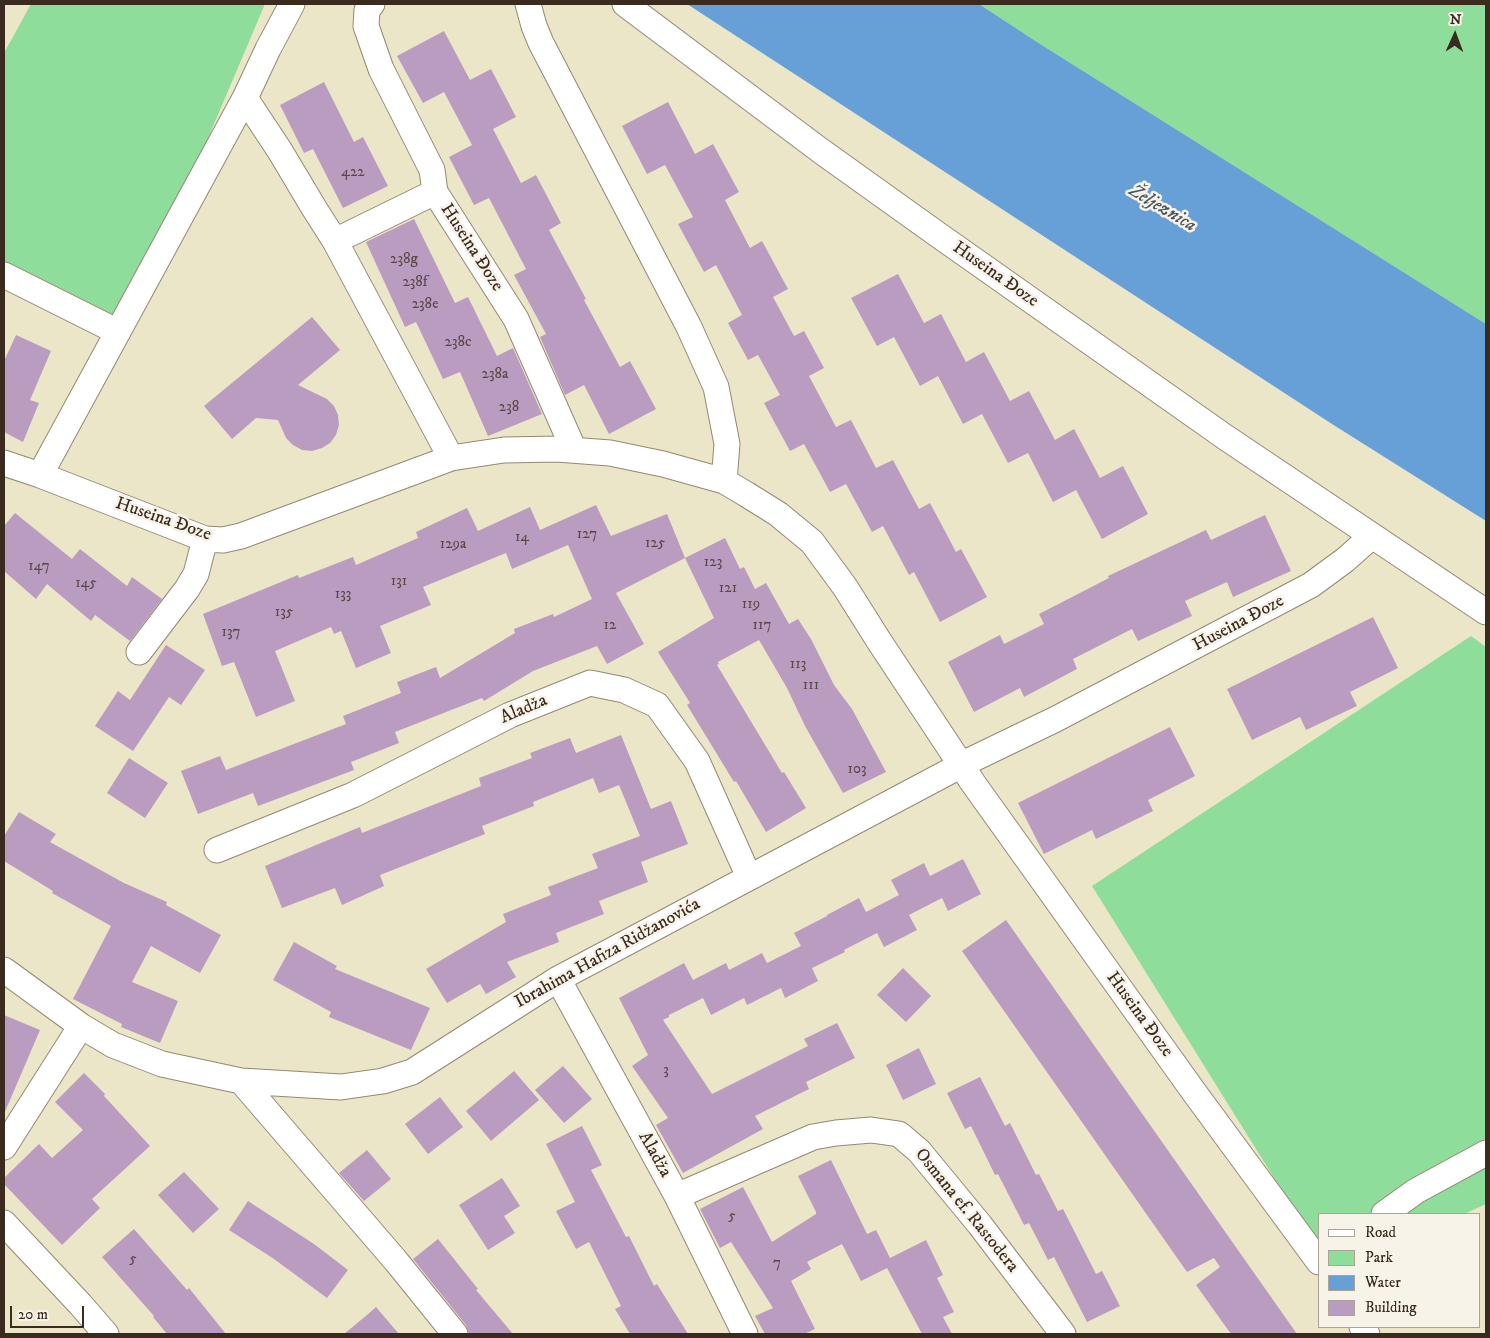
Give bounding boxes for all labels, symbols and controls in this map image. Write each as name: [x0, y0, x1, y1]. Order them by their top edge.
north arrow: [1430, 10, 1480, 60]
text: N: [1449, 11, 1462, 29]
house number: 422: [341, 164, 365, 182]
water label: Željeznica: [1124, 180, 1200, 238]
street label: Huseina Đoze: [435, 200, 507, 296]
street label: Huseina Đoze: [948, 237, 1042, 313]
house number: 238g: [390, 251, 418, 269]
house number: 238f: [402, 274, 428, 292]
house number: 238e: [412, 296, 438, 314]
house number: 238c: [445, 334, 471, 352]
house number: 238a: [482, 366, 508, 384]
house number: 238: [499, 399, 519, 417]
street label: Huseina Đoze: [112, 494, 214, 546]
house number: 127: [577, 526, 597, 544]
house number: 14: [515, 529, 529, 547]
house number: 125: [645, 535, 665, 553]
house number: 129a: [440, 536, 466, 554]
house number: 123: [704, 554, 722, 572]
house number: 147: [28, 558, 50, 576]
house number: 131: [391, 573, 407, 591]
house number: 145: [75, 575, 97, 593]
house number: 121: [719, 580, 737, 598]
house number: 133: [335, 586, 351, 604]
street label: Huseina Đoze: [1190, 591, 1288, 657]
house number: 119: [742, 596, 760, 614]
house number: 135: [275, 604, 293, 622]
house number: 12: [604, 617, 616, 635]
house number: 117: [753, 617, 771, 635]
house number: 137: [221, 624, 241, 642]
house number: 113: [790, 656, 806, 674]
house number: 111: [803, 677, 819, 695]
street label: Aladža: [497, 690, 551, 730]
house number: 103: [847, 761, 867, 779]
street label: Ibrahima Hafiza Ridžanovića: [512, 894, 704, 1014]
street label: Huseina Đoze: [1101, 968, 1177, 1062]
house number: 3: [663, 1062, 669, 1080]
street label: Aladža: [633, 1128, 675, 1182]
street label: Osmana ef. Rastodera: [909, 1145, 1023, 1277]
house number: 5: [728, 1208, 736, 1226]
legend: [1318, 1213, 1480, 1328]
text: Road: [1365, 1223, 1396, 1242]
text: Park: [1365, 1248, 1393, 1267]
house number: 5: [129, 1251, 137, 1269]
house number: 7: [773, 1255, 781, 1273]
text: Water: [1365, 1273, 1401, 1292]
scale bar: [12, 1296, 86, 1328]
text: Building: [1365, 1298, 1417, 1317]
text: 20 m: [18, 1305, 48, 1324]

